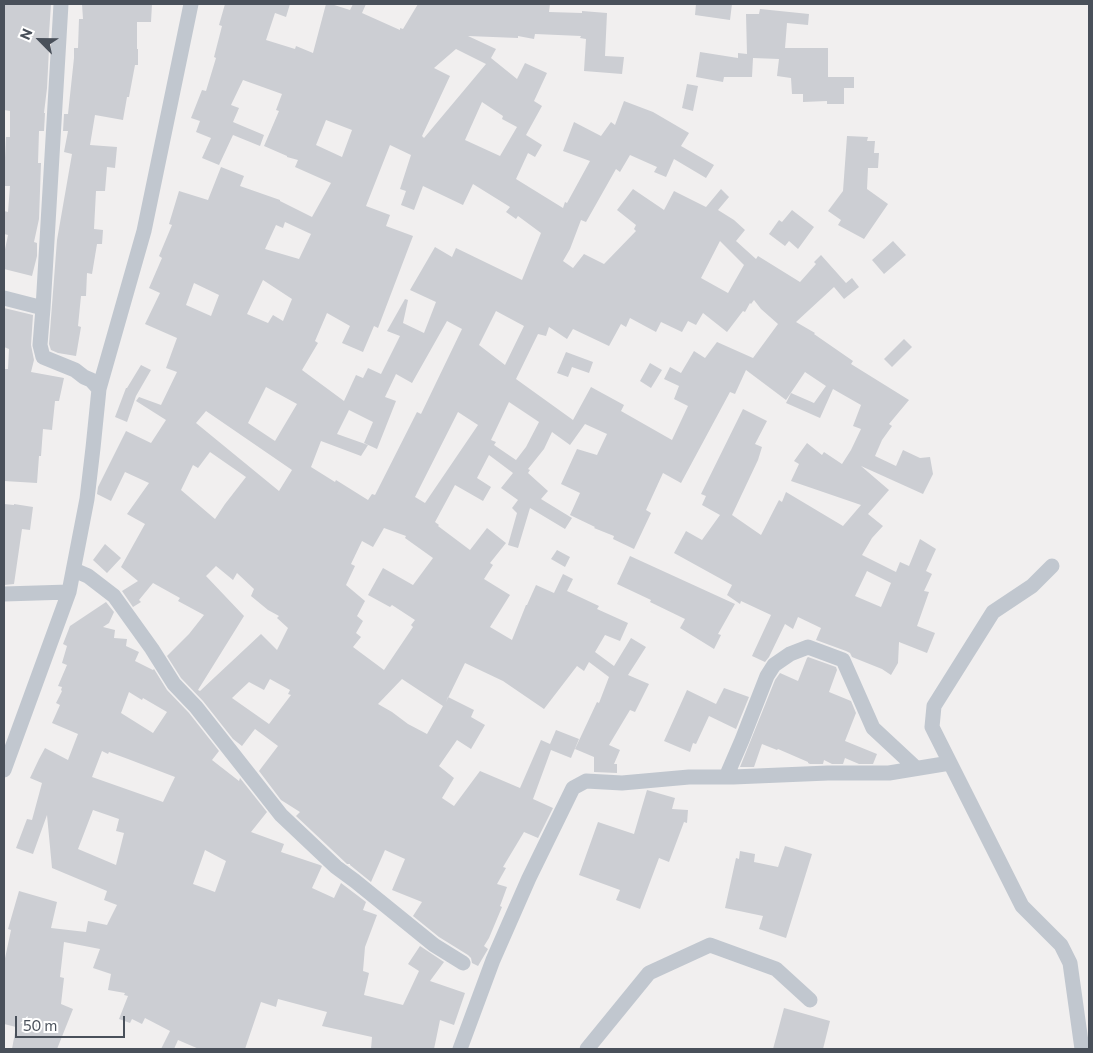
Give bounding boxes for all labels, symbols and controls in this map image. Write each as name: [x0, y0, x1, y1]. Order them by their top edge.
north arrow: [15, 15, 65, 65]
text: N: [16, 26, 36, 42]
scale bar: [18, 1006, 128, 1038]
text: 50 m: [23, 1016, 57, 1034]

